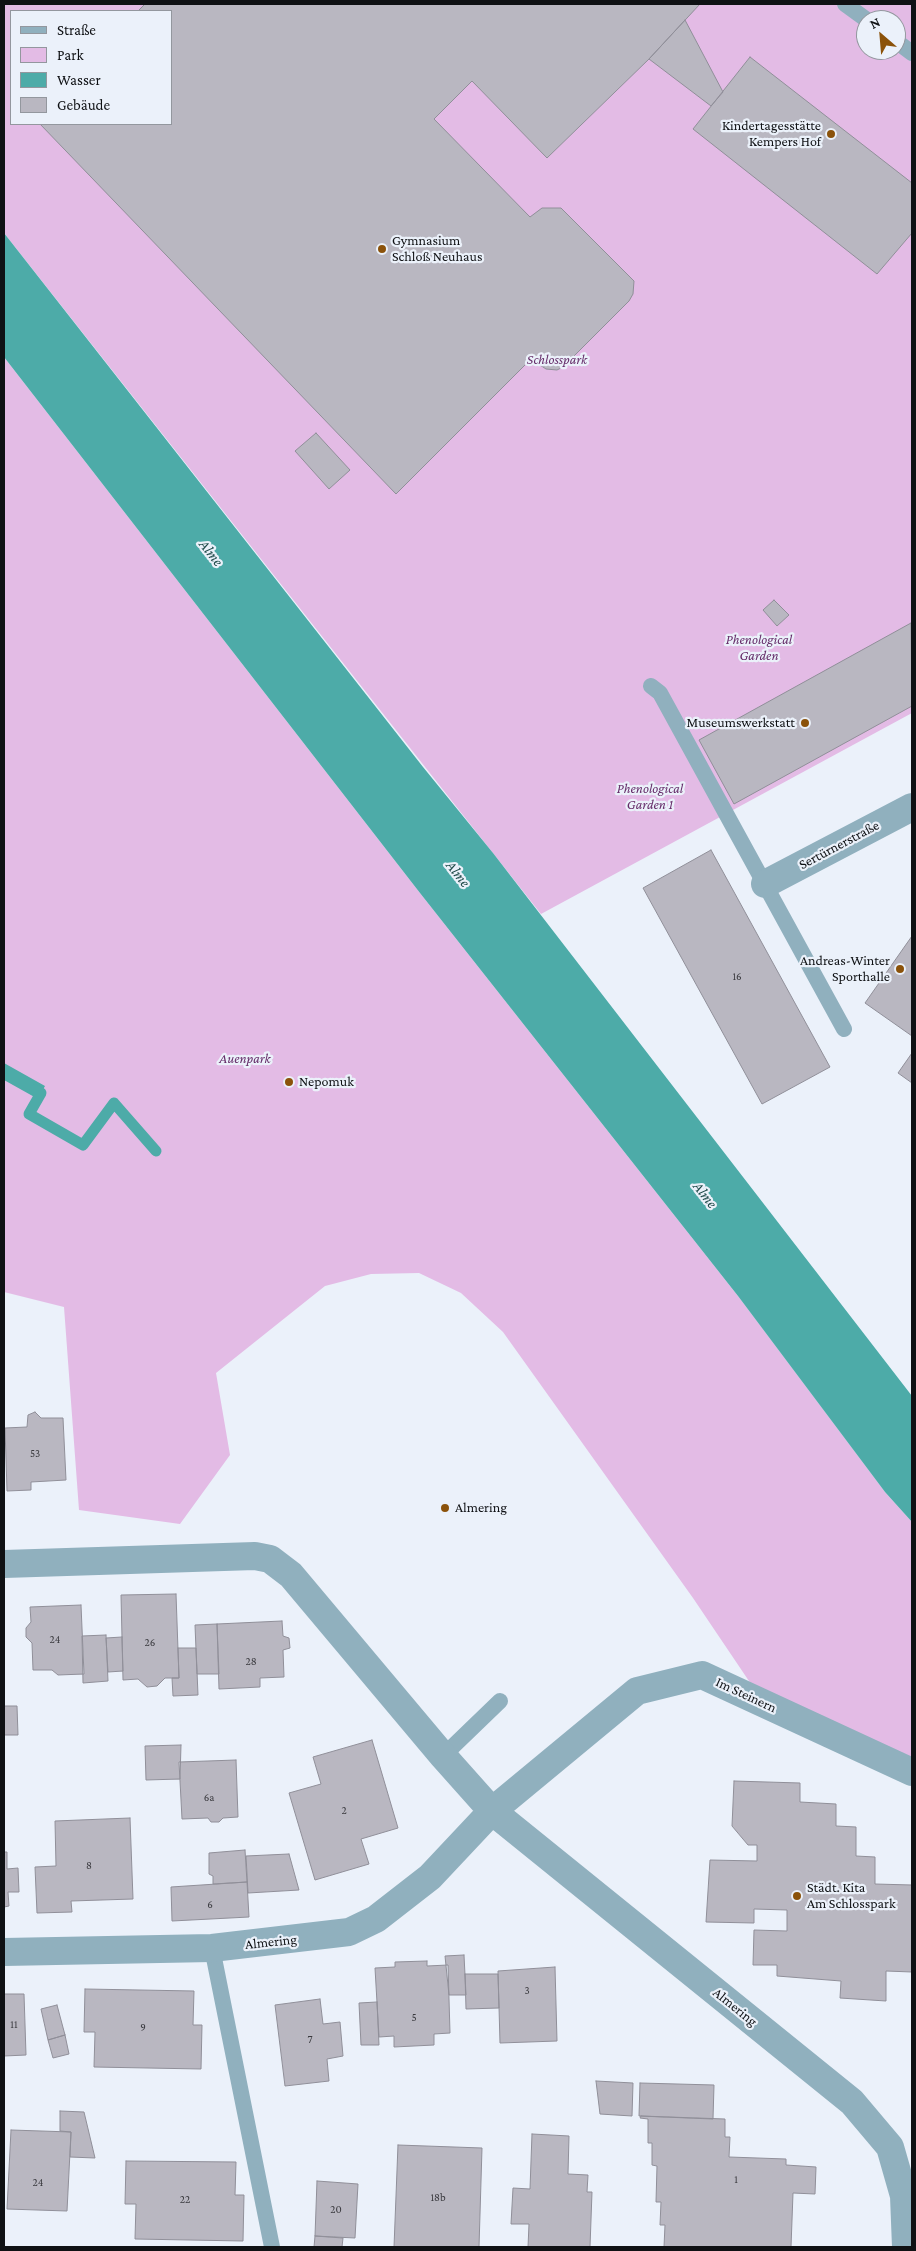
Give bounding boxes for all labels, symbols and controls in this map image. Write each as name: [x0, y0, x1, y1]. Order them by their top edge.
legend: [10, 10, 172, 125]
north arrow: [856, 10, 906, 60]
text: N: [867, 13, 883, 32]
text: Straße: [57, 22, 96, 38]
text: Park: [57, 47, 84, 63]
text: Wasser: [57, 72, 101, 88]
text: Gebäude: [57, 97, 110, 113]
place label: Kindertagesstätte Kempers Hof: [722, 118, 821, 150]
marker: Kindertagesstätte Kempers Hof: [825, 128, 837, 140]
place label: Gymnasium Schloß Neuhaus: [392, 233, 482, 266]
marker: Gymnasium Schloß Neuhaus: [376, 243, 388, 255]
park label: Schlosspark: [527, 352, 587, 368]
water label: Alme: [195, 536, 227, 570]
park label: Phenological Garden: [726, 632, 792, 664]
place label: Museumswerkstatt: [687, 715, 795, 731]
marker: Museumswerkstatt: [799, 717, 811, 729]
park label: Phenological Garden 1: [617, 781, 683, 814]
street label: Sertürnerstraße: [796, 817, 882, 873]
water label: Alme: [442, 857, 474, 891]
place label: Andreas-Winter Sporthalle: [800, 953, 890, 986]
marker: Andreas-Winter Sporthalle: [894, 963, 906, 975]
house number: 16: [732, 970, 742, 984]
park label: Auenpark: [219, 1051, 271, 1067]
place label: Nepomuk: [299, 1074, 354, 1090]
marker: Nepomuk: [283, 1076, 295, 1088]
water label: Alme: [689, 1178, 721, 1212]
house number: 53: [30, 1447, 40, 1461]
place label: Almering: [455, 1500, 507, 1516]
marker: Almering: [439, 1502, 451, 1514]
house number: 24: [50, 1633, 60, 1647]
house number: 26: [145, 1636, 155, 1650]
house number: 28: [245, 1655, 257, 1669]
street label: Im Steinern: [713, 1674, 779, 1716]
house number: 6a: [204, 1791, 214, 1805]
house number: 2: [341, 1804, 347, 1818]
house number: 8: [86, 1859, 92, 1873]
place label: Städt. Kita Am Schlosspark: [807, 1880, 896, 1912]
marker: Städt. Kita Am Schlosspark: [791, 1890, 803, 1902]
house number: 6: [207, 1898, 213, 1912]
street label: Almering: [244, 1931, 298, 1953]
house number: 3: [524, 1984, 530, 1998]
street label: Almering: [710, 1984, 760, 2030]
house number: 5: [411, 2011, 417, 2025]
house number: 11: [10, 2018, 18, 2032]
house number: 9: [140, 2021, 146, 2035]
house number: 7: [307, 2033, 313, 2047]
house number: 1: [734, 2173, 738, 2187]
house number: 24: [33, 2176, 43, 2190]
house number: 18b: [430, 2191, 446, 2205]
house number: 22: [180, 2193, 190, 2207]
house number: 20: [330, 2203, 342, 2217]

